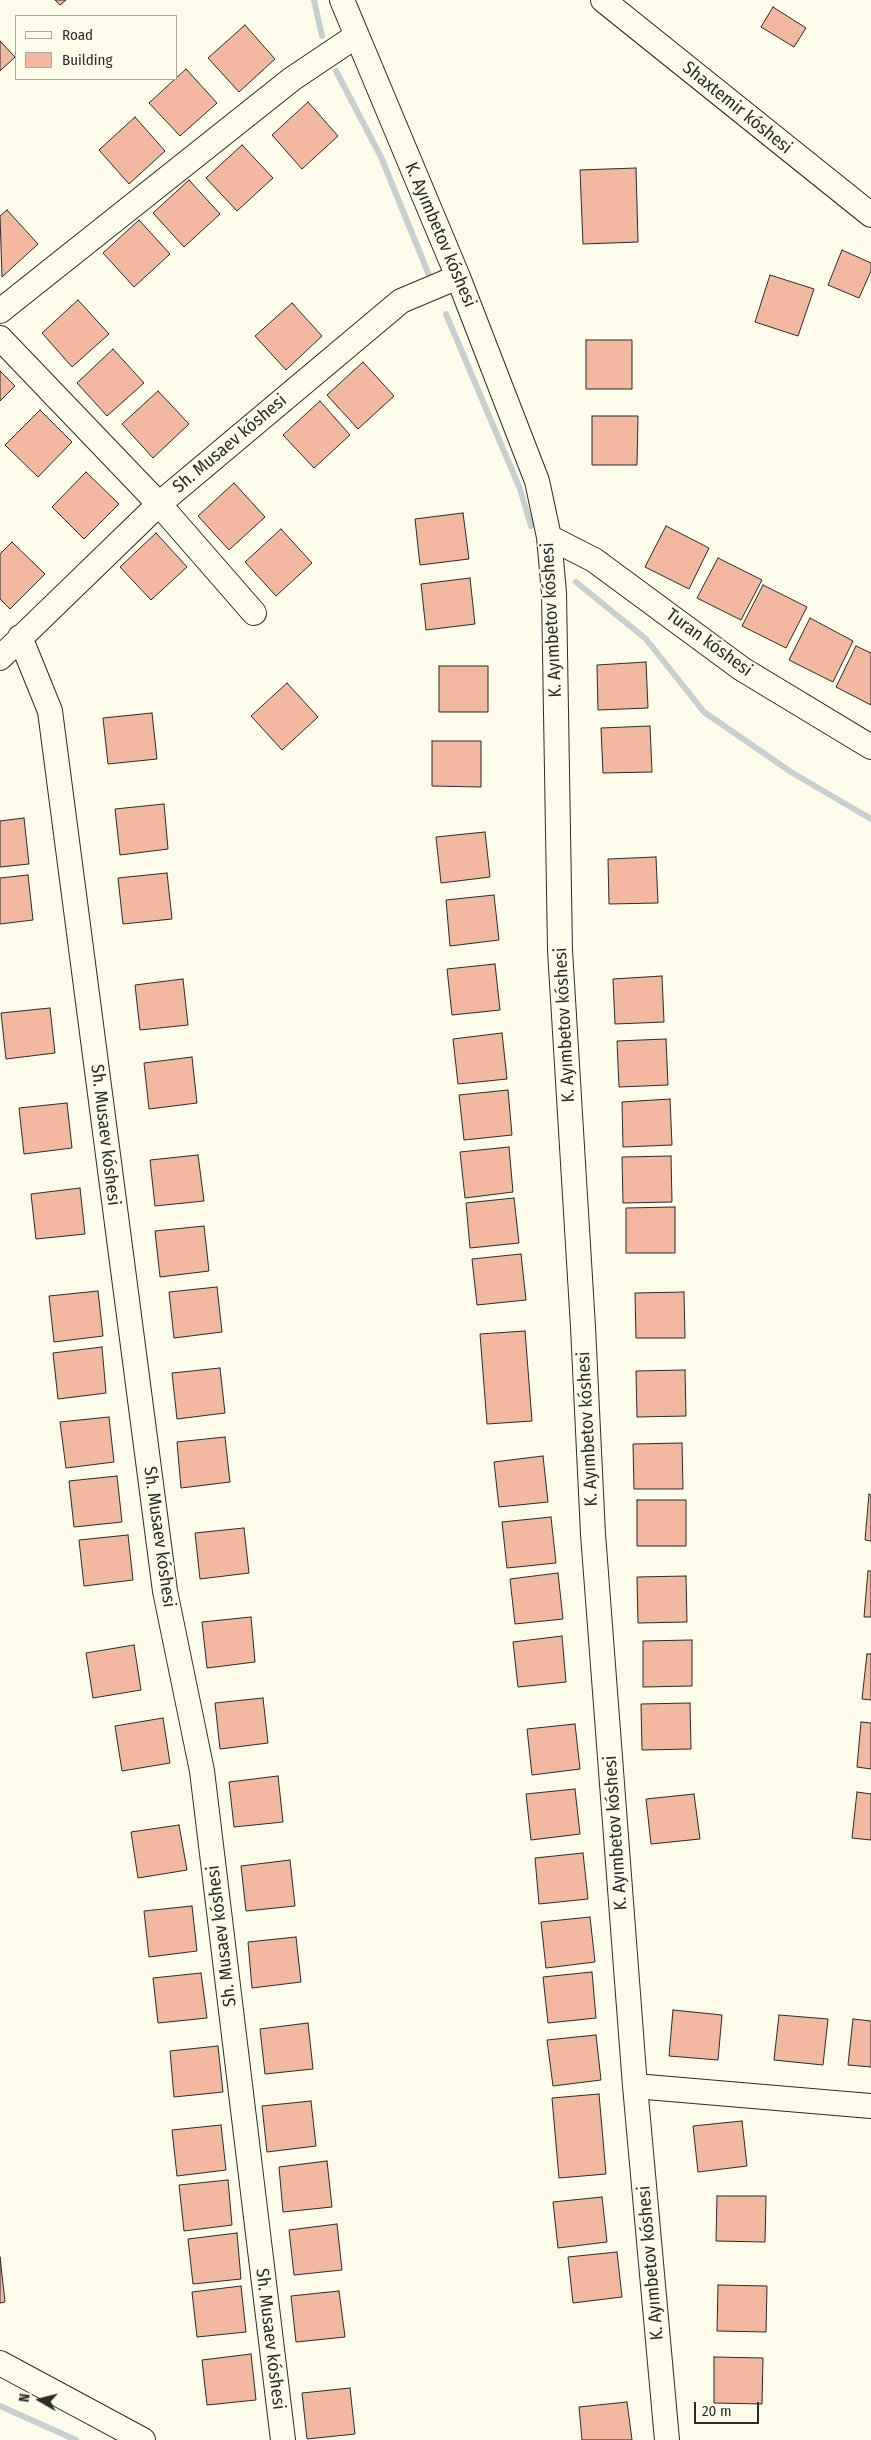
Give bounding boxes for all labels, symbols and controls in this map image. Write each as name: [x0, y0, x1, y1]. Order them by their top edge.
legend: [15, 15, 178, 80]
text: Road: [62, 26, 93, 44]
text: Building: [62, 51, 113, 69]
street label: Shaxtemir kóshesi: [678, 57, 796, 159]
street label: K. Ayımbetov kóshesi: [400, 159, 480, 311]
street label: Sh. Musaev kóshesi: [169, 390, 291, 498]
street label: K. Ayımbetov kóshesi: [537, 542, 567, 698]
street label: Turan kóshesi: [662, 605, 756, 681]
street label: K. Ayımbetov kóshesi: [550, 947, 580, 1103]
street label: Sh. Musaev kóshesi: [86, 1063, 124, 1207]
street label: K. Ayımbetov kóshesi: [573, 1351, 603, 1507]
street label: Sh. Musaev kóshesi: [138, 1465, 180, 1609]
street label: K. Ayımbetov kóshesi: [600, 1755, 632, 1911]
street label: Sh. Musaev kóshesi: [203, 1864, 241, 2008]
street label: K. Ayımbetov kóshesi: [633, 2185, 669, 2341]
street label: Sh. Musaev kóshesi: [251, 2267, 289, 2411]
north arrow: [15, 2375, 65, 2425]
scale bar: [696, 2392, 761, 2424]
text: N: [16, 2393, 34, 2403]
text: 20 m: [702, 2402, 732, 2420]

